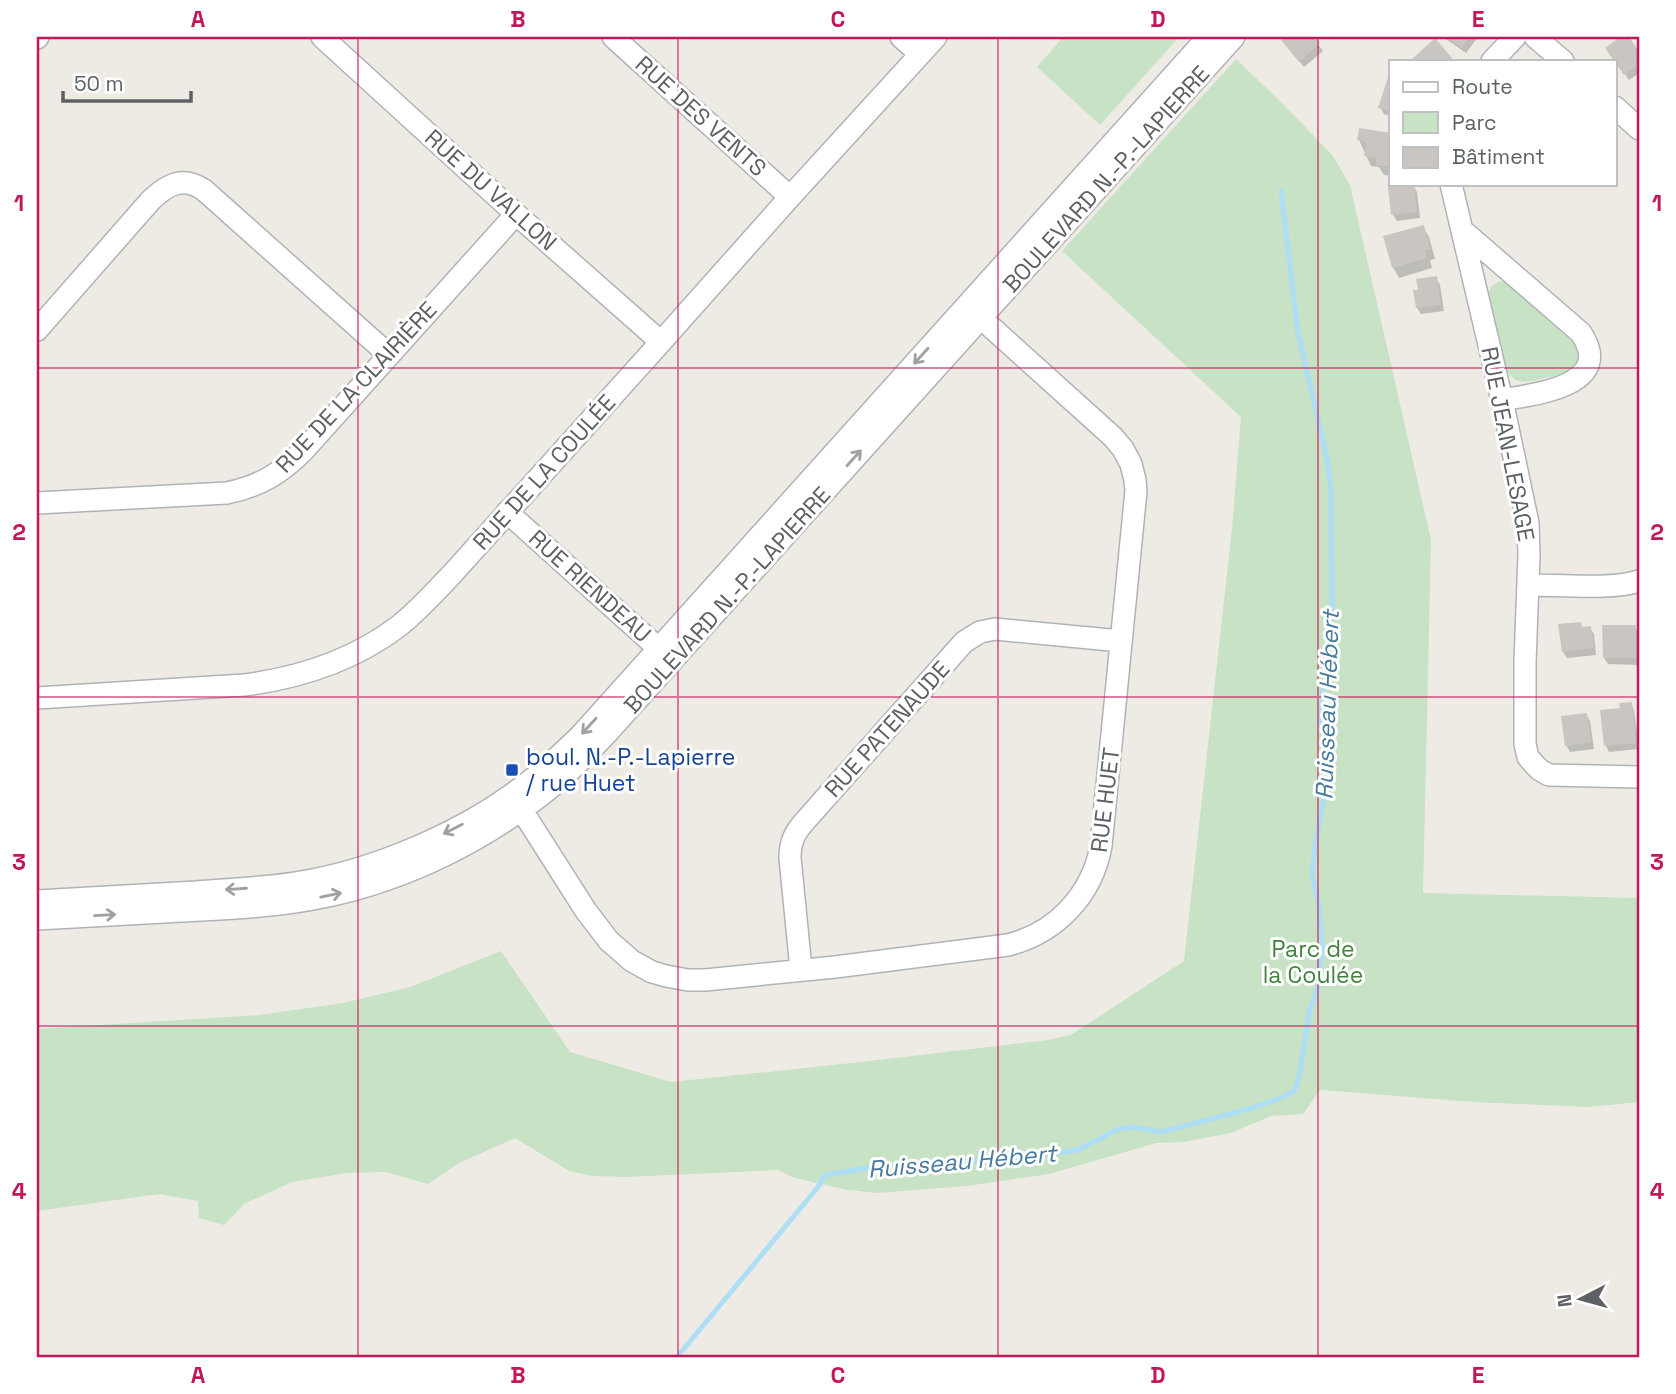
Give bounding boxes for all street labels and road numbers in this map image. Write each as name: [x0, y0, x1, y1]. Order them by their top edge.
street label: RUE DES VENTS: [629, 49, 773, 183]
street label: BOULEVARD N.-P.-LAPIERRE: [996, 59, 1216, 299]
street label: RUE DU VALLON: [419, 123, 563, 257]
street label: RUE DE LA CLAIRIÈRE: [269, 295, 443, 479]
street label: RUE JEAN-LESAGE: [1474, 344, 1542, 544]
street label: RUE DE LA COULÉE: [466, 388, 622, 556]
street label: BOULEVARD N.-P.-LAPIERRE: [617, 480, 837, 720]
street label: RUE RIENDEAU: [522, 523, 658, 649]
street label: RUE PATENAUDE: [818, 655, 956, 803]
street label: RUE HUET: [1084, 746, 1126, 854]

